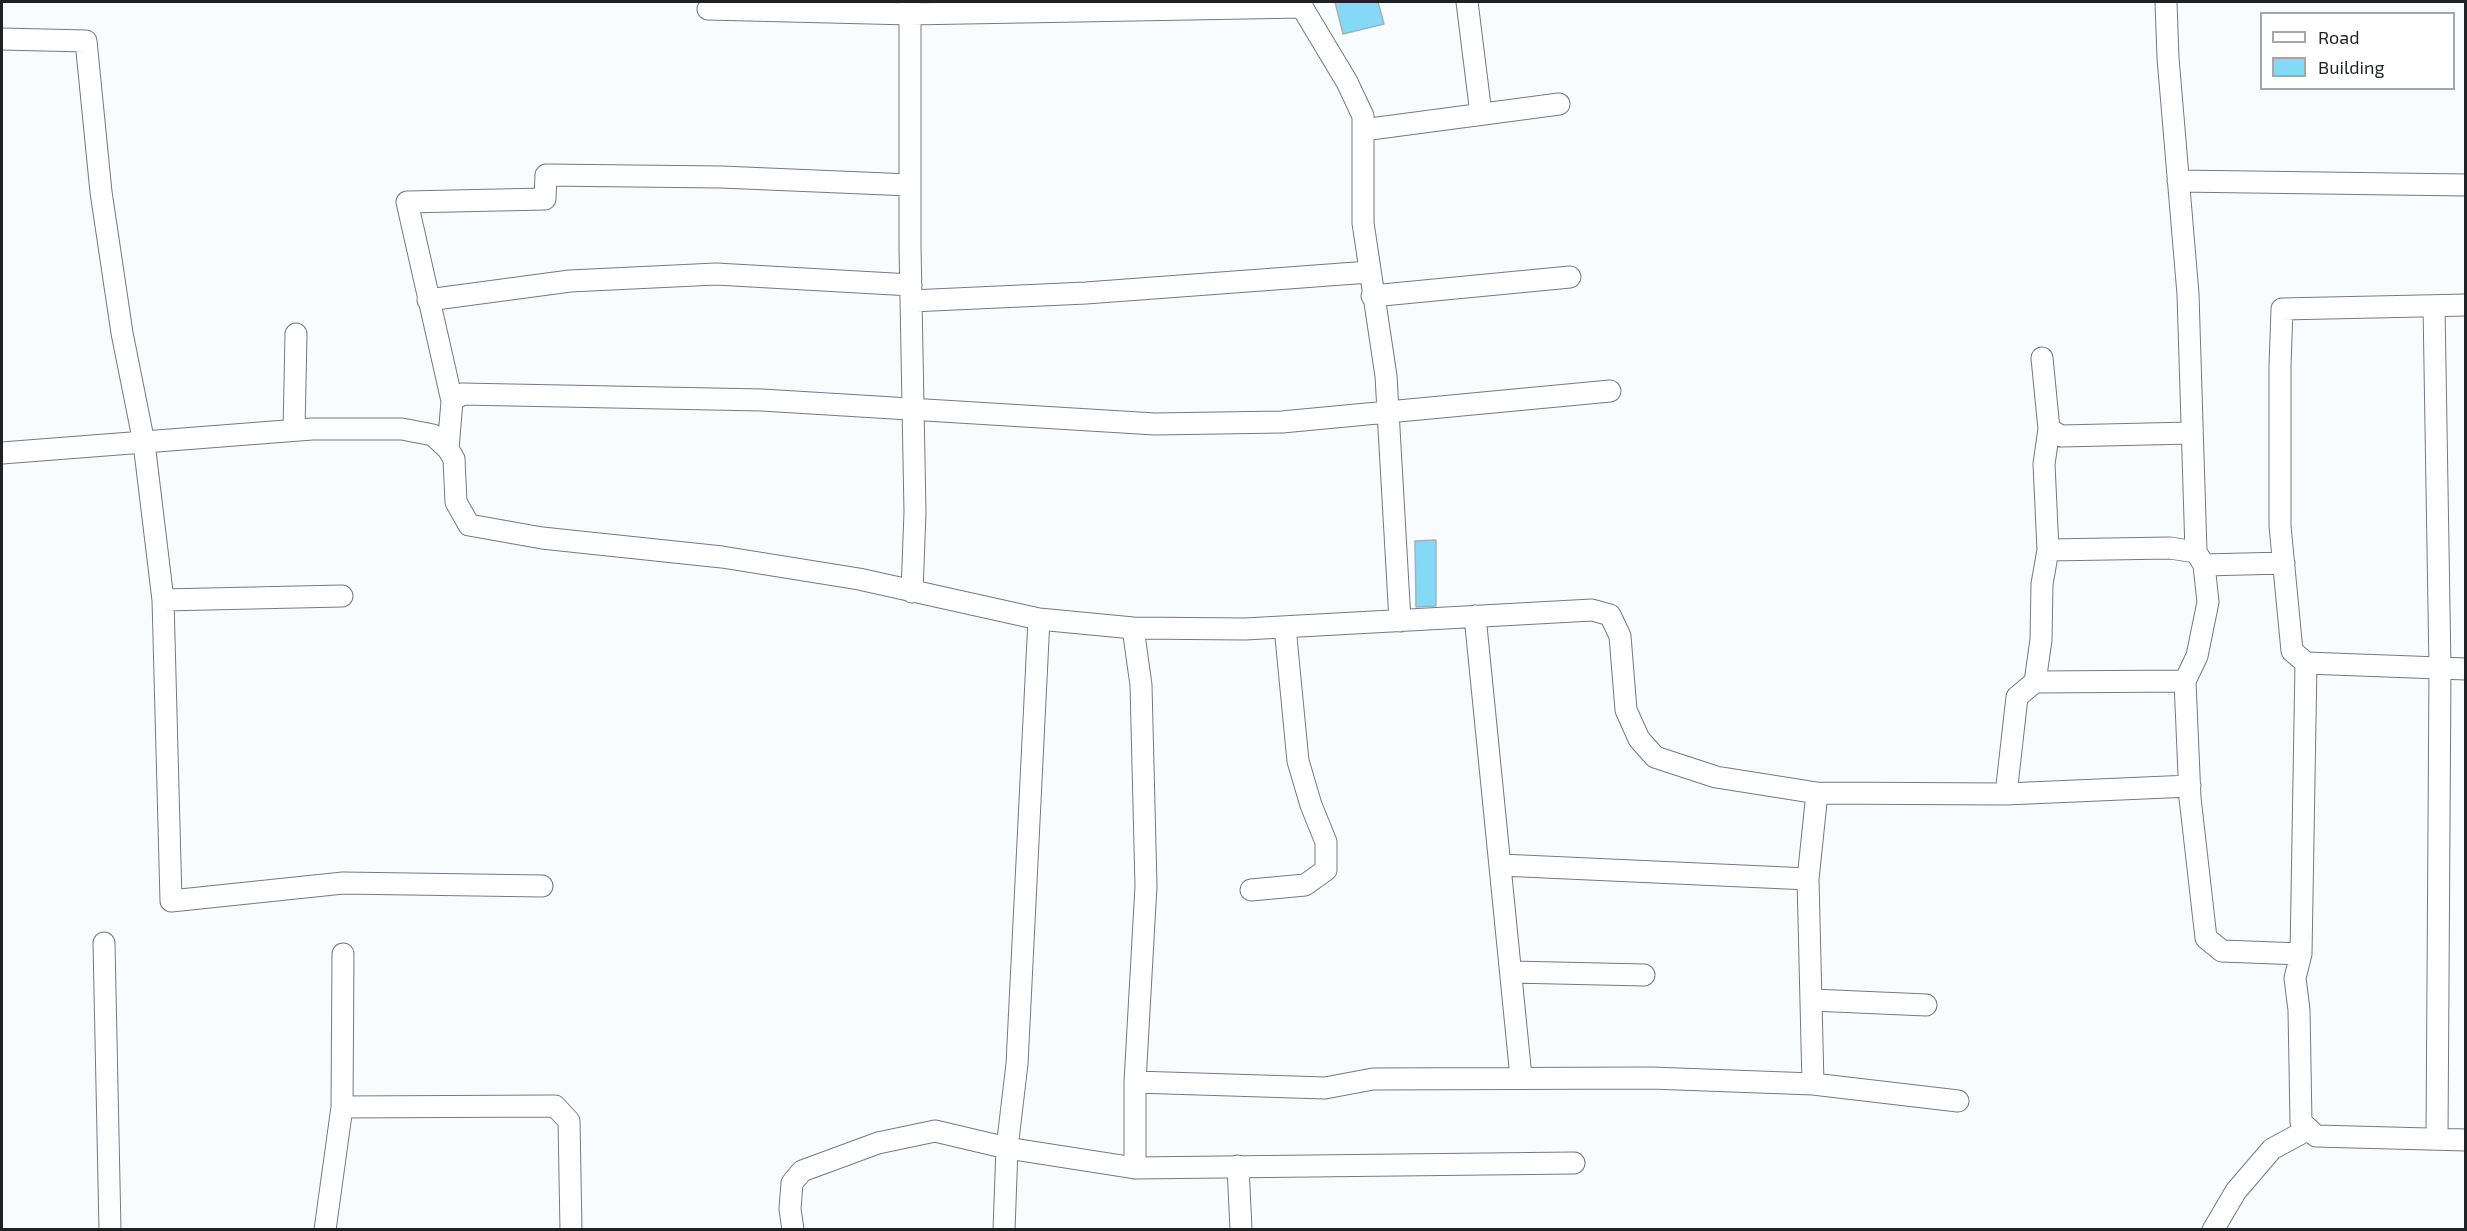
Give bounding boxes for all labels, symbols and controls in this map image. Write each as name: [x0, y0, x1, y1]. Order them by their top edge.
legend: [2260, 12, 2455, 90]
text: Road: [2318, 26, 2359, 48]
text: Building: [2318, 56, 2385, 78]

